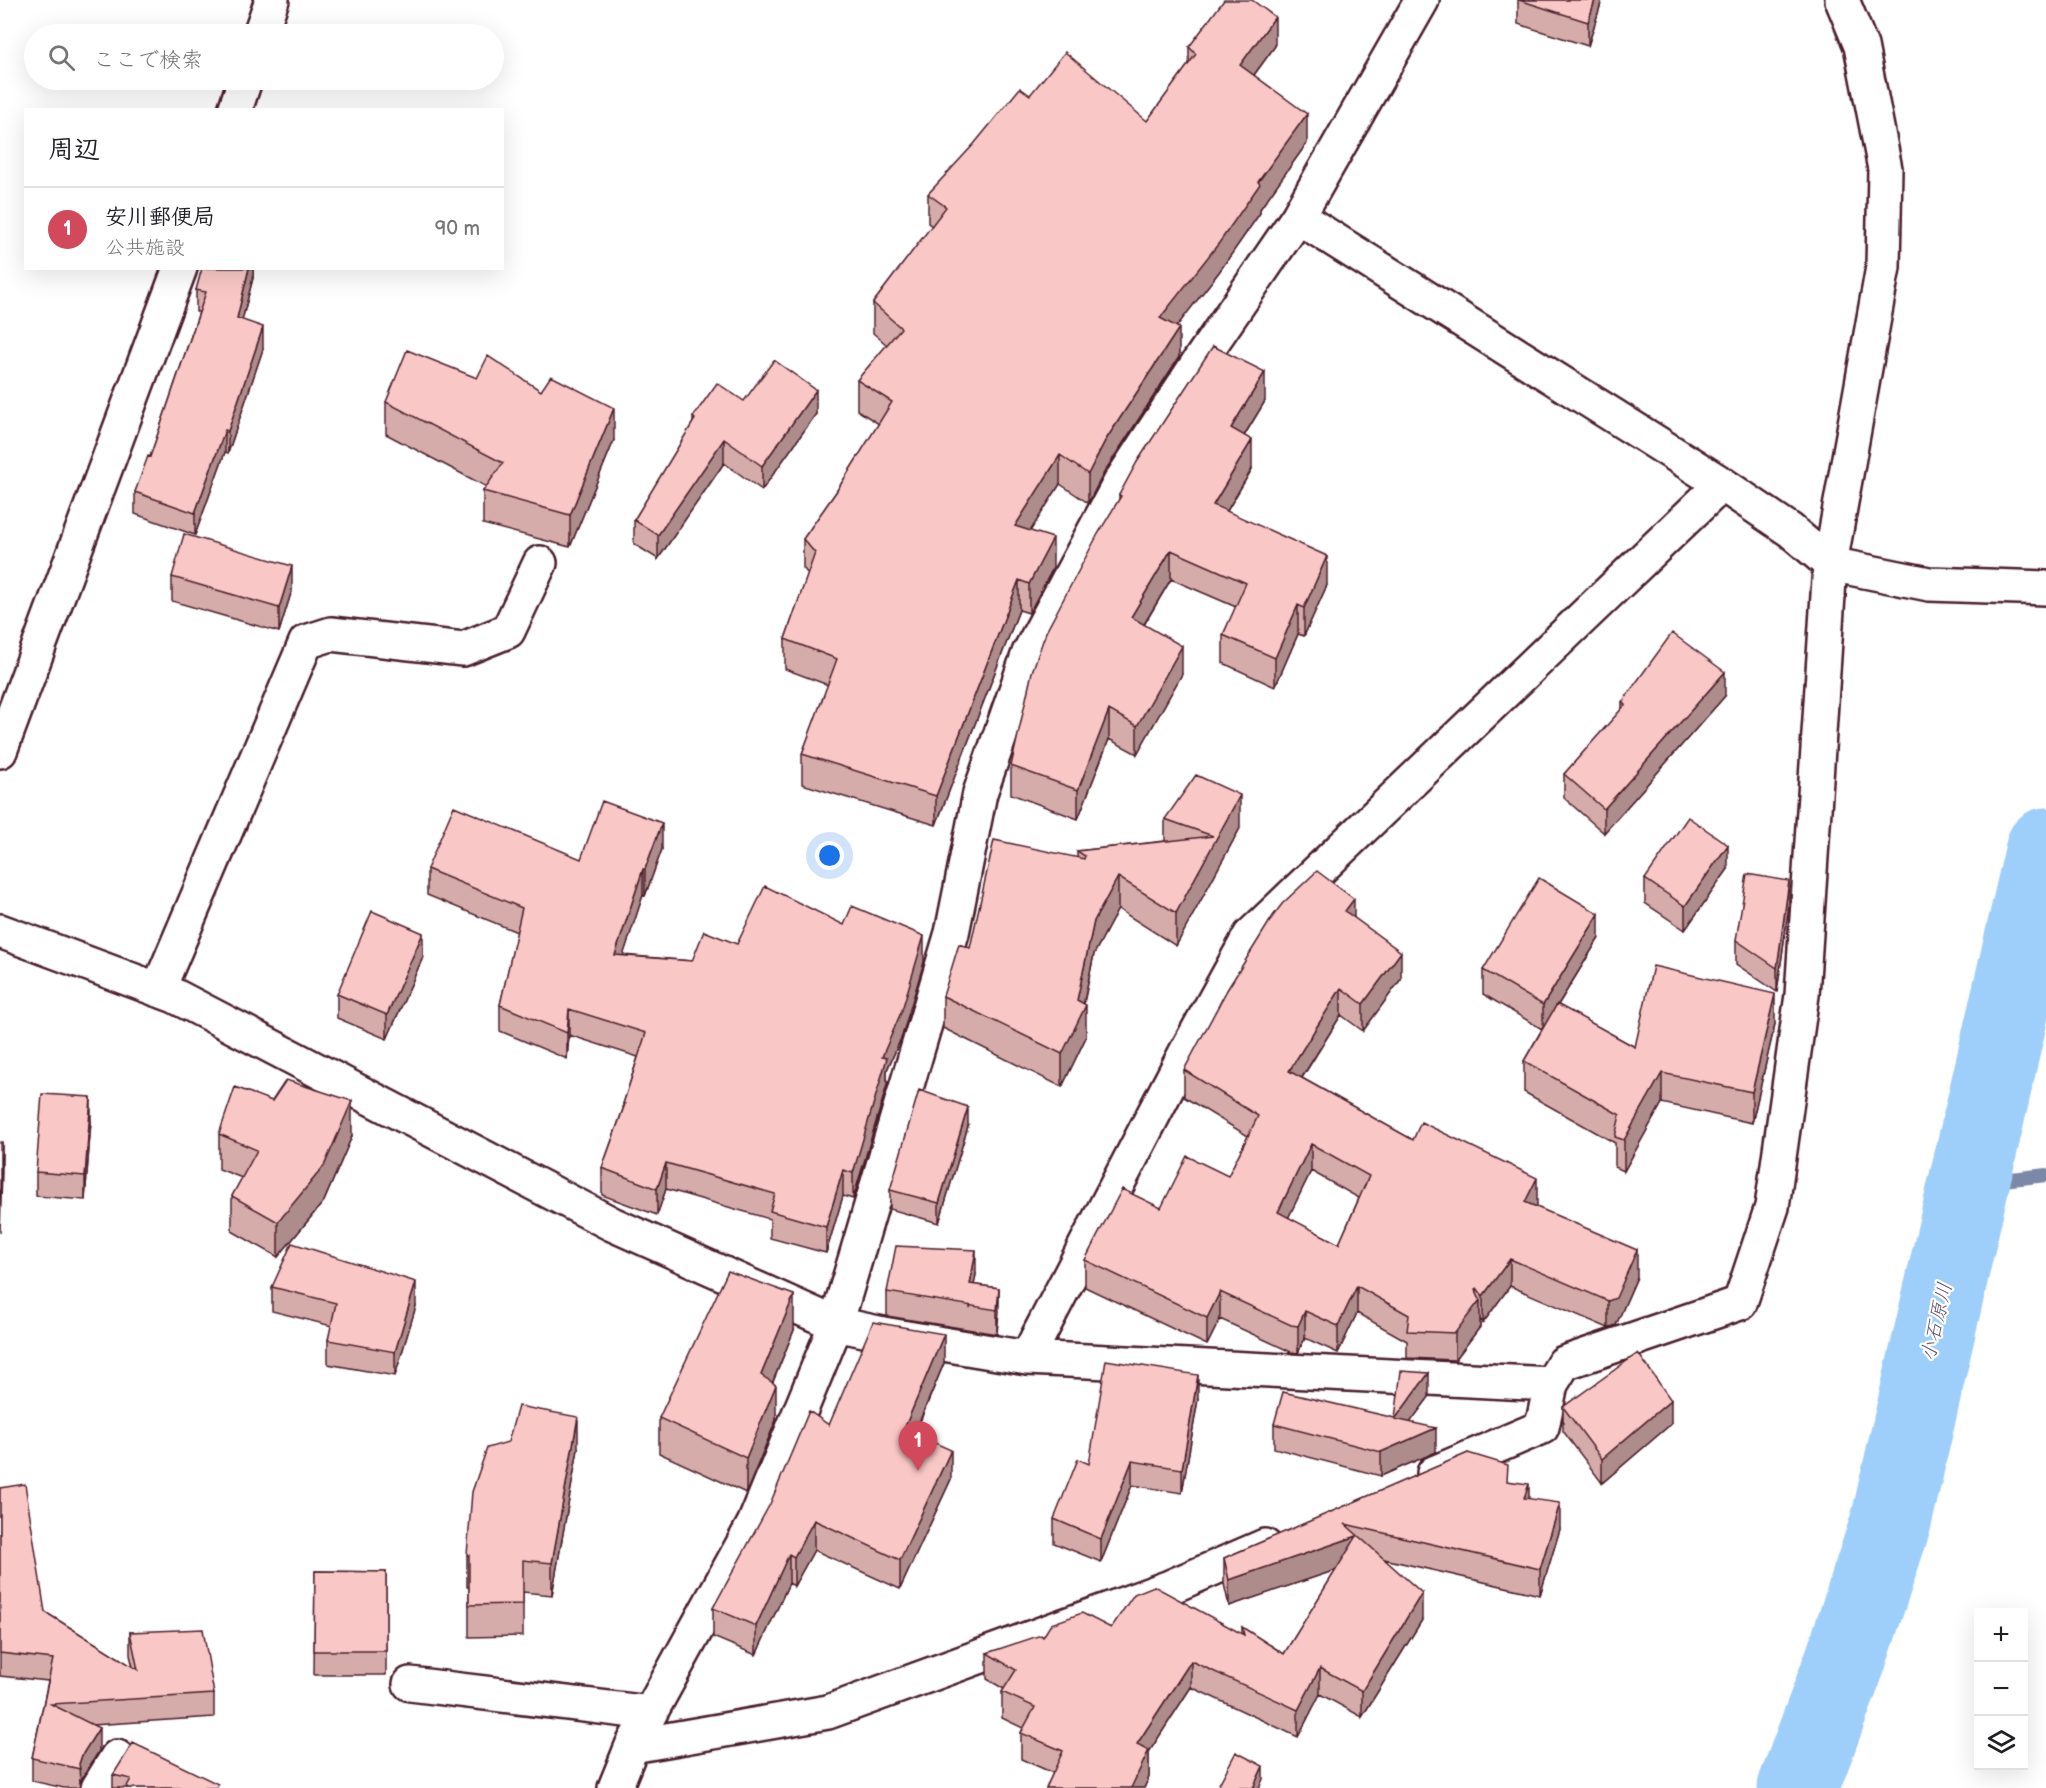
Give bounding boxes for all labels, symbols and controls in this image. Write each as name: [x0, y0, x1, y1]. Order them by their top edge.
search box: [24, 24, 504, 90]
icon: search: [45, 41, 78, 74]
text: ここで検索: [93, 47, 203, 74]
text: 周辺: [48, 135, 100, 166]
text: 安川郵便局: [105, 204, 215, 231]
text: 1: [63, 217, 72, 241]
text: 90 m: [435, 217, 480, 241]
text: 公共施設: [105, 236, 185, 260]
your location: [815, 841, 844, 870]
water label: 小石原川: [1916, 1280, 1958, 1364]
pin: 1: [898, 1422, 938, 1471]
map controls: [1974, 1608, 2028, 1770]
button: +: [1974, 1608, 2028, 1662]
button: −: [1974, 1662, 2028, 1716]
button: layers: [1974, 1716, 2028, 1770]

